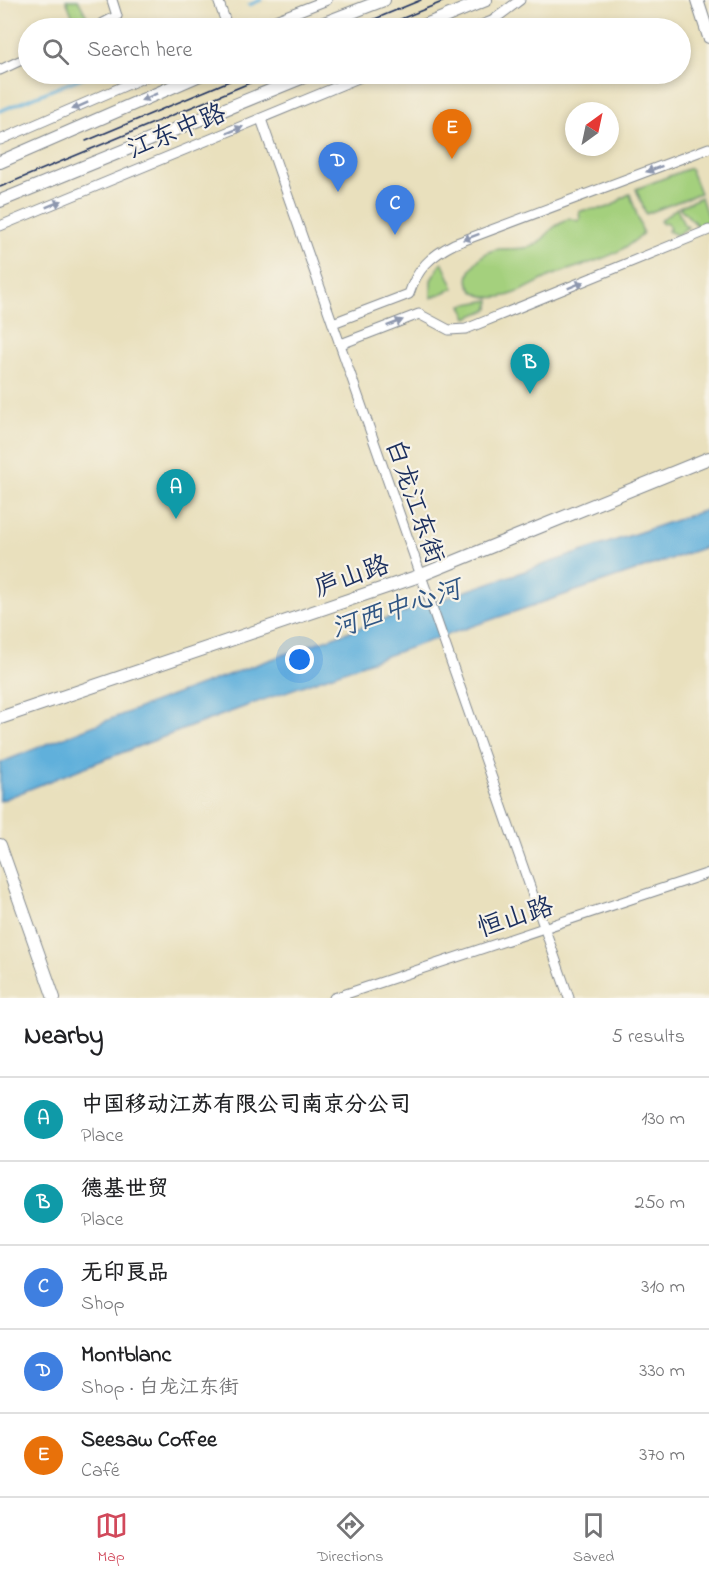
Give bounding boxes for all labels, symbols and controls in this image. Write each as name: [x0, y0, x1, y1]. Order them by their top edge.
search box: [18, 18, 691, 84]
icon: search: [39, 35, 72, 68]
text: Search here: [87, 35, 192, 67]
one-way arrow: [140, 93, 158, 102]
street label: 江东中路: [122, 96, 232, 170]
one-way arrow: [70, 101, 88, 111]
north arrow: [565, 102, 619, 156]
pin: E: [432, 110, 472, 159]
one-way arrow: [226, 125, 244, 135]
pin: D: [318, 142, 358, 192]
one-way arrow: [645, 164, 663, 174]
pin: C: [376, 186, 414, 235]
one-way arrow: [45, 199, 63, 208]
one-way arrow: [462, 232, 480, 242]
one-way arrow: [567, 280, 585, 289]
one-way arrow: [386, 318, 404, 328]
pin: B: [510, 344, 550, 394]
street label: 白龙江东街: [374, 434, 452, 570]
pin: A: [156, 470, 195, 519]
street label: 庐山路: [309, 547, 395, 609]
water label: 河西中心河: [327, 570, 471, 650]
your location: [285, 645, 314, 674]
street label: 恒山路: [473, 889, 559, 949]
text: Nearby: [24, 1018, 103, 1056]
text: 5 results: [612, 1023, 685, 1052]
text: 中国移动江苏有限公司南京分公司: [81, 1090, 411, 1122]
text: A: [37, 1105, 50, 1134]
text: 130 m: [641, 1105, 685, 1134]
text: Place: [81, 1122, 123, 1151]
text: 德基世贸: [81, 1174, 169, 1206]
text: B: [37, 1189, 50, 1218]
text: 250 m: [634, 1189, 685, 1218]
text: Place: [81, 1206, 123, 1235]
text: 无印良品: [81, 1258, 169, 1290]
text: C: [38, 1273, 49, 1302]
text: 310 m: [641, 1273, 685, 1302]
text: Shop: [81, 1290, 125, 1319]
text: Montblanc: [81, 1340, 171, 1372]
text: D: [36, 1357, 51, 1386]
text: 330 m: [639, 1357, 685, 1386]
text: Shop · 白龙江东街: [81, 1374, 239, 1403]
text: Seesaw Coffee: [81, 1425, 217, 1457]
text: E: [37, 1441, 50, 1470]
text: 370 m: [639, 1441, 685, 1470]
text: Café: [81, 1457, 120, 1486]
tab: Map: [95, 1509, 128, 1569]
tab: Directions: [317, 1509, 383, 1569]
tab: Saved: [573, 1509, 614, 1569]

